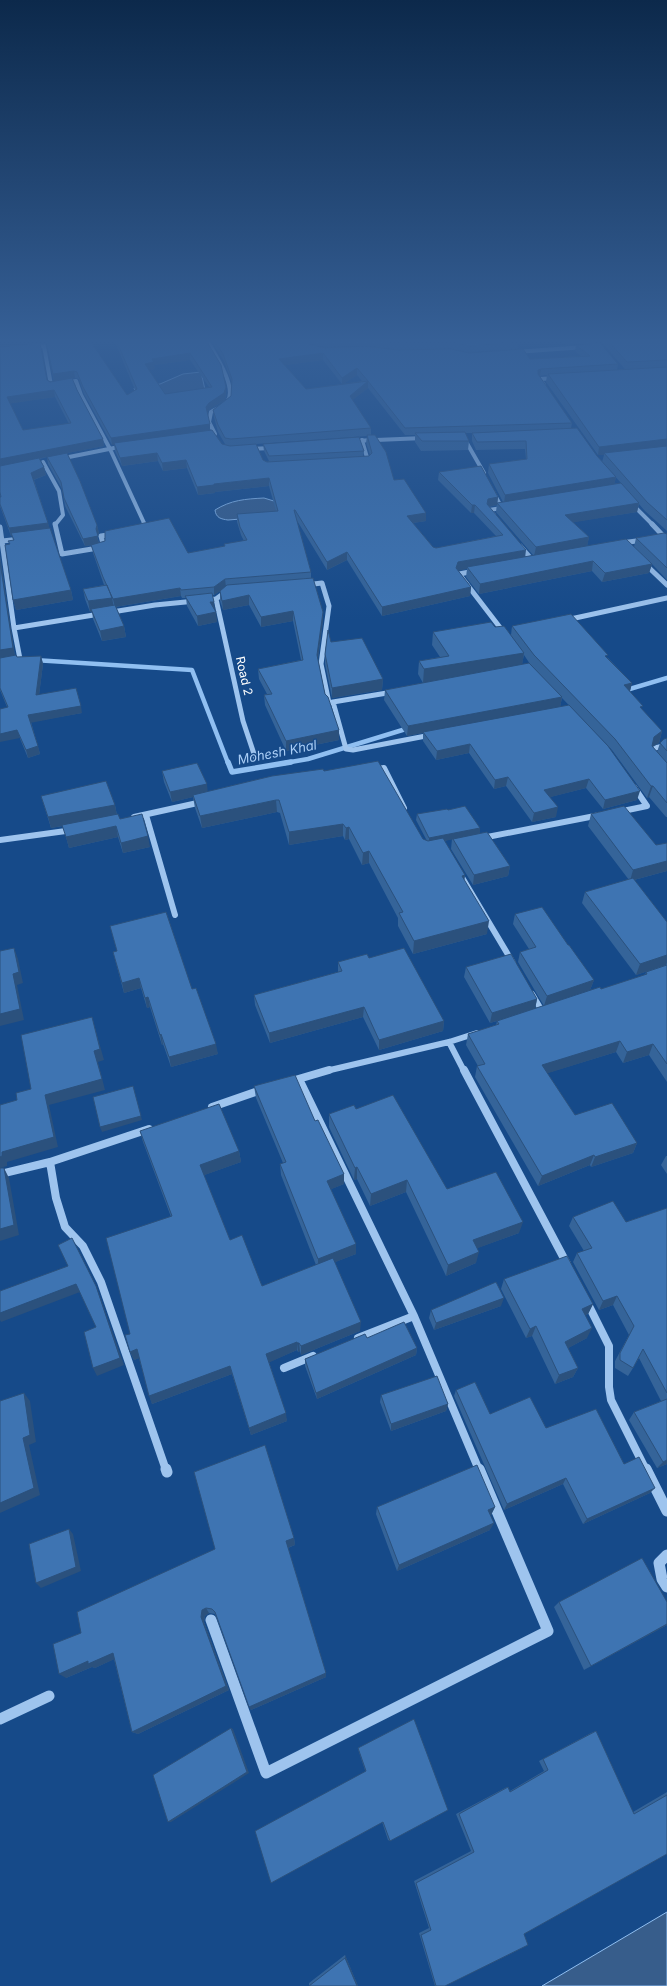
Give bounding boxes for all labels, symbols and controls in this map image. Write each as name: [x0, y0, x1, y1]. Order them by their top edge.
street label: Road 2: [233, 655, 256, 697]
water label: Mohesh Khal: [236, 736, 319, 768]

